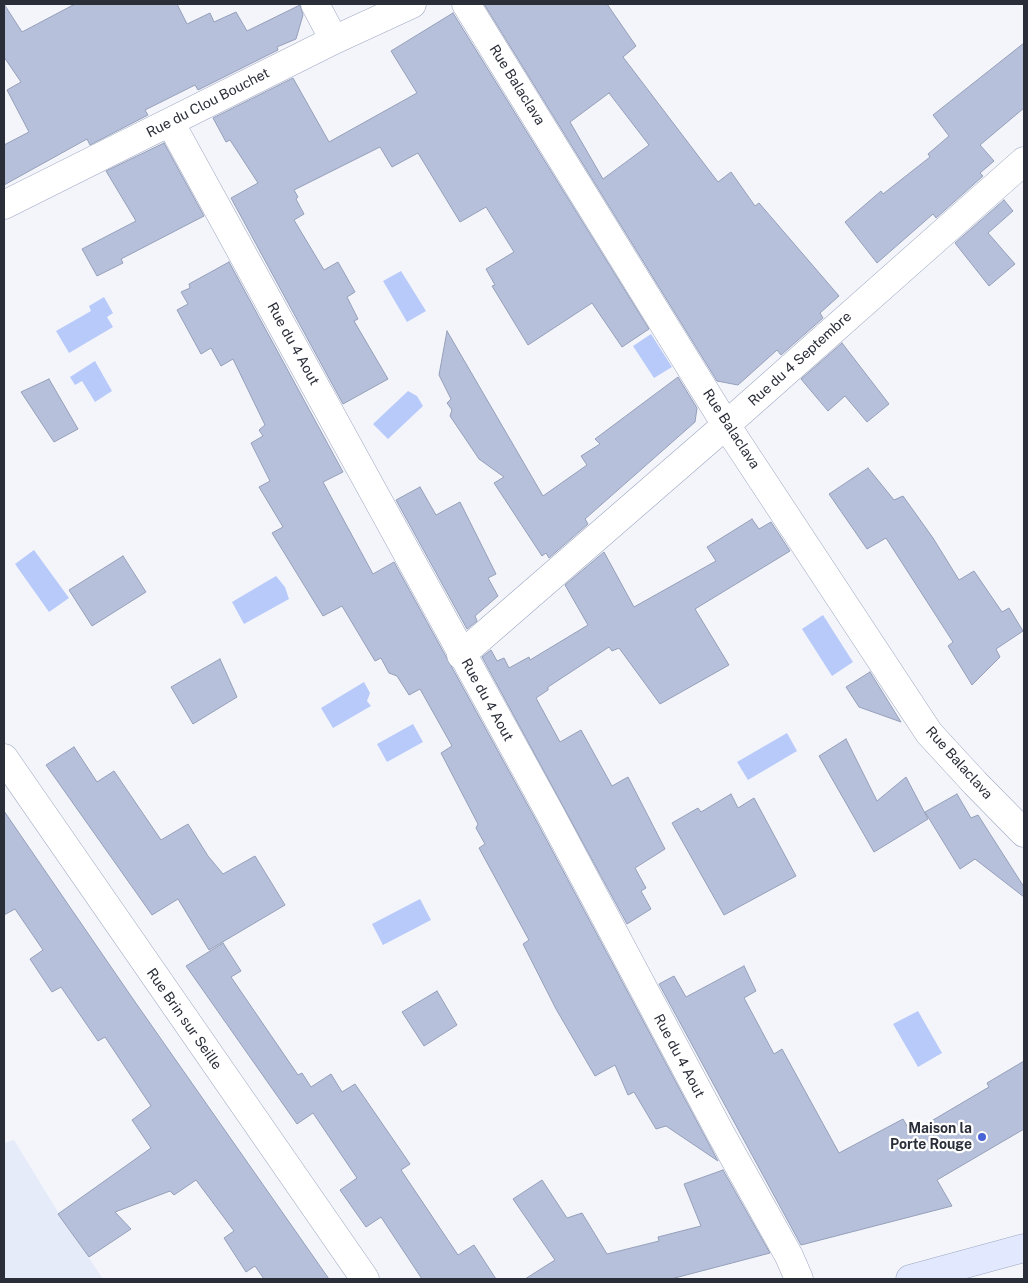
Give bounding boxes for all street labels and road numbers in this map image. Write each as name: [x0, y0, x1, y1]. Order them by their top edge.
street label: Rue Balaclava: [486, 42, 548, 128]
street label: Rue du Clou Bouchet: [144, 65, 272, 141]
street label: Rue du 4 Aout: [263, 300, 323, 388]
street label: Rue du 4 Septembre: [745, 308, 855, 410]
street label: Rue Balaclava: [699, 386, 763, 472]
street label: Rue du 4 Aout: [457, 656, 517, 744]
street label: Rue Balaclava: [922, 723, 996, 803]
street label: Rue Brin sur Seille: [143, 965, 225, 1073]
street label: Rue du 4 Aout: [650, 1011, 708, 1101]

